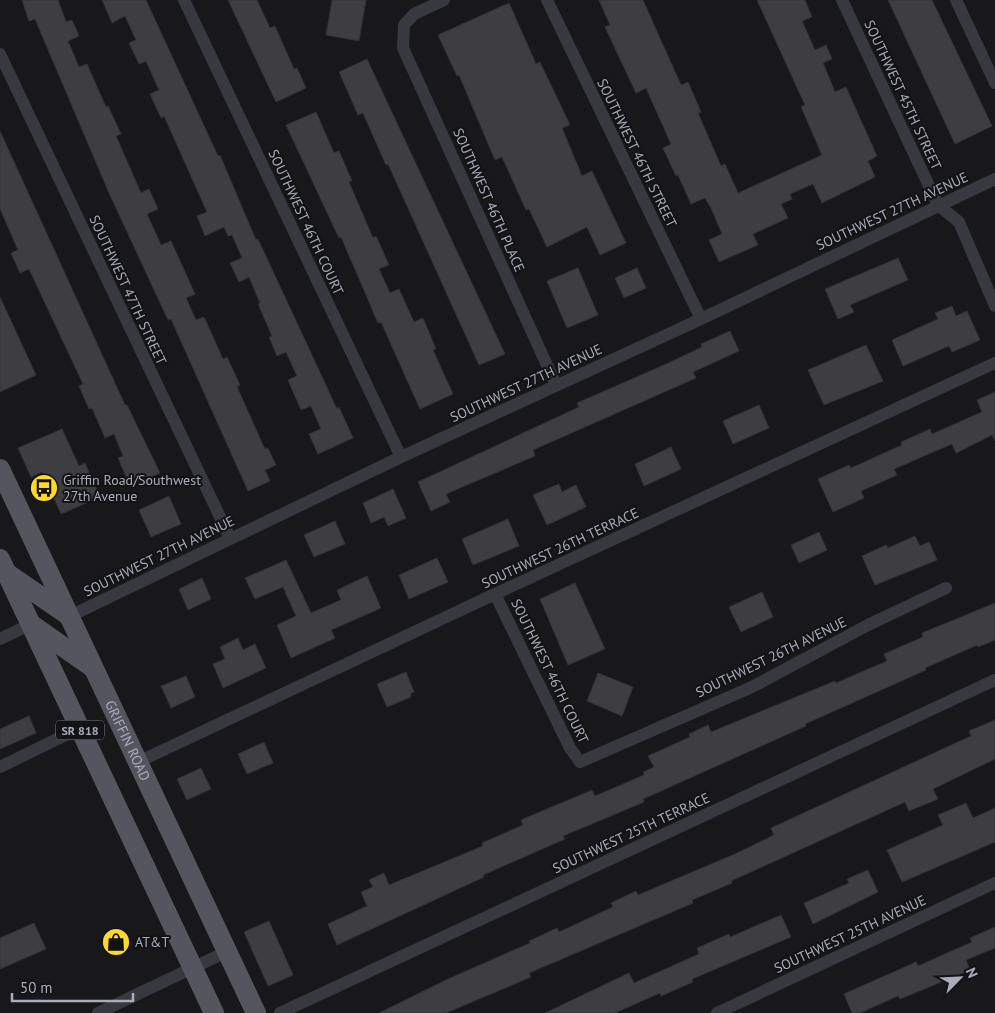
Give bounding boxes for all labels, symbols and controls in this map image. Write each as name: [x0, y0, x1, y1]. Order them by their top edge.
street label: SOUTHWEST 45TH STREET: [860, 17, 946, 173]
street label: SOUTHWEST 46TH STREET: [593, 76, 681, 231]
street label: SOUTHWEST 46TH PLACE: [449, 125, 529, 275]
street label: SOUTHWEST 46TH COURT: [264, 146, 348, 298]
street label: SOUTHWEST 27TH AVENUE: [813, 168, 971, 254]
street label: SOUTHWEST 47TH STREET: [85, 212, 171, 368]
street label: SOUTHWEST 27TH AVENUE: [447, 340, 605, 426]
place label: Griffin Road/Southwest 27th Avenue: [63, 471, 201, 505]
bus stop icon: Griffin Road/Southwest 27th Avenue: [29, 473, 59, 503]
street label: SOUTHWEST 26TH TERRACE: [479, 504, 641, 592]
street label: SOUTHWEST 27TH AVENUE: [81, 512, 237, 600]
street label: SOUTHWEST 46TH COURT: [507, 596, 593, 746]
street label: SOUTHWEST 26TH AVENUE: [693, 613, 849, 701]
street label: GRIFFIN ROAD: [101, 697, 154, 784]
road number: SR 818: [56, 720, 104, 740]
street label: SOUTHWEST 25TH TERRACE: [550, 789, 712, 877]
street label: SOUTHWEST 25TH AVENUE: [771, 891, 929, 977]
shop icon: AT&T: [101, 927, 131, 957]
place label: AT&T: [135, 933, 169, 951]
north arrow: [935, 953, 985, 1003]
text: N: [962, 965, 982, 981]
scale bar: [12, 970, 134, 1002]
text: 50 m: [20, 978, 53, 997]

